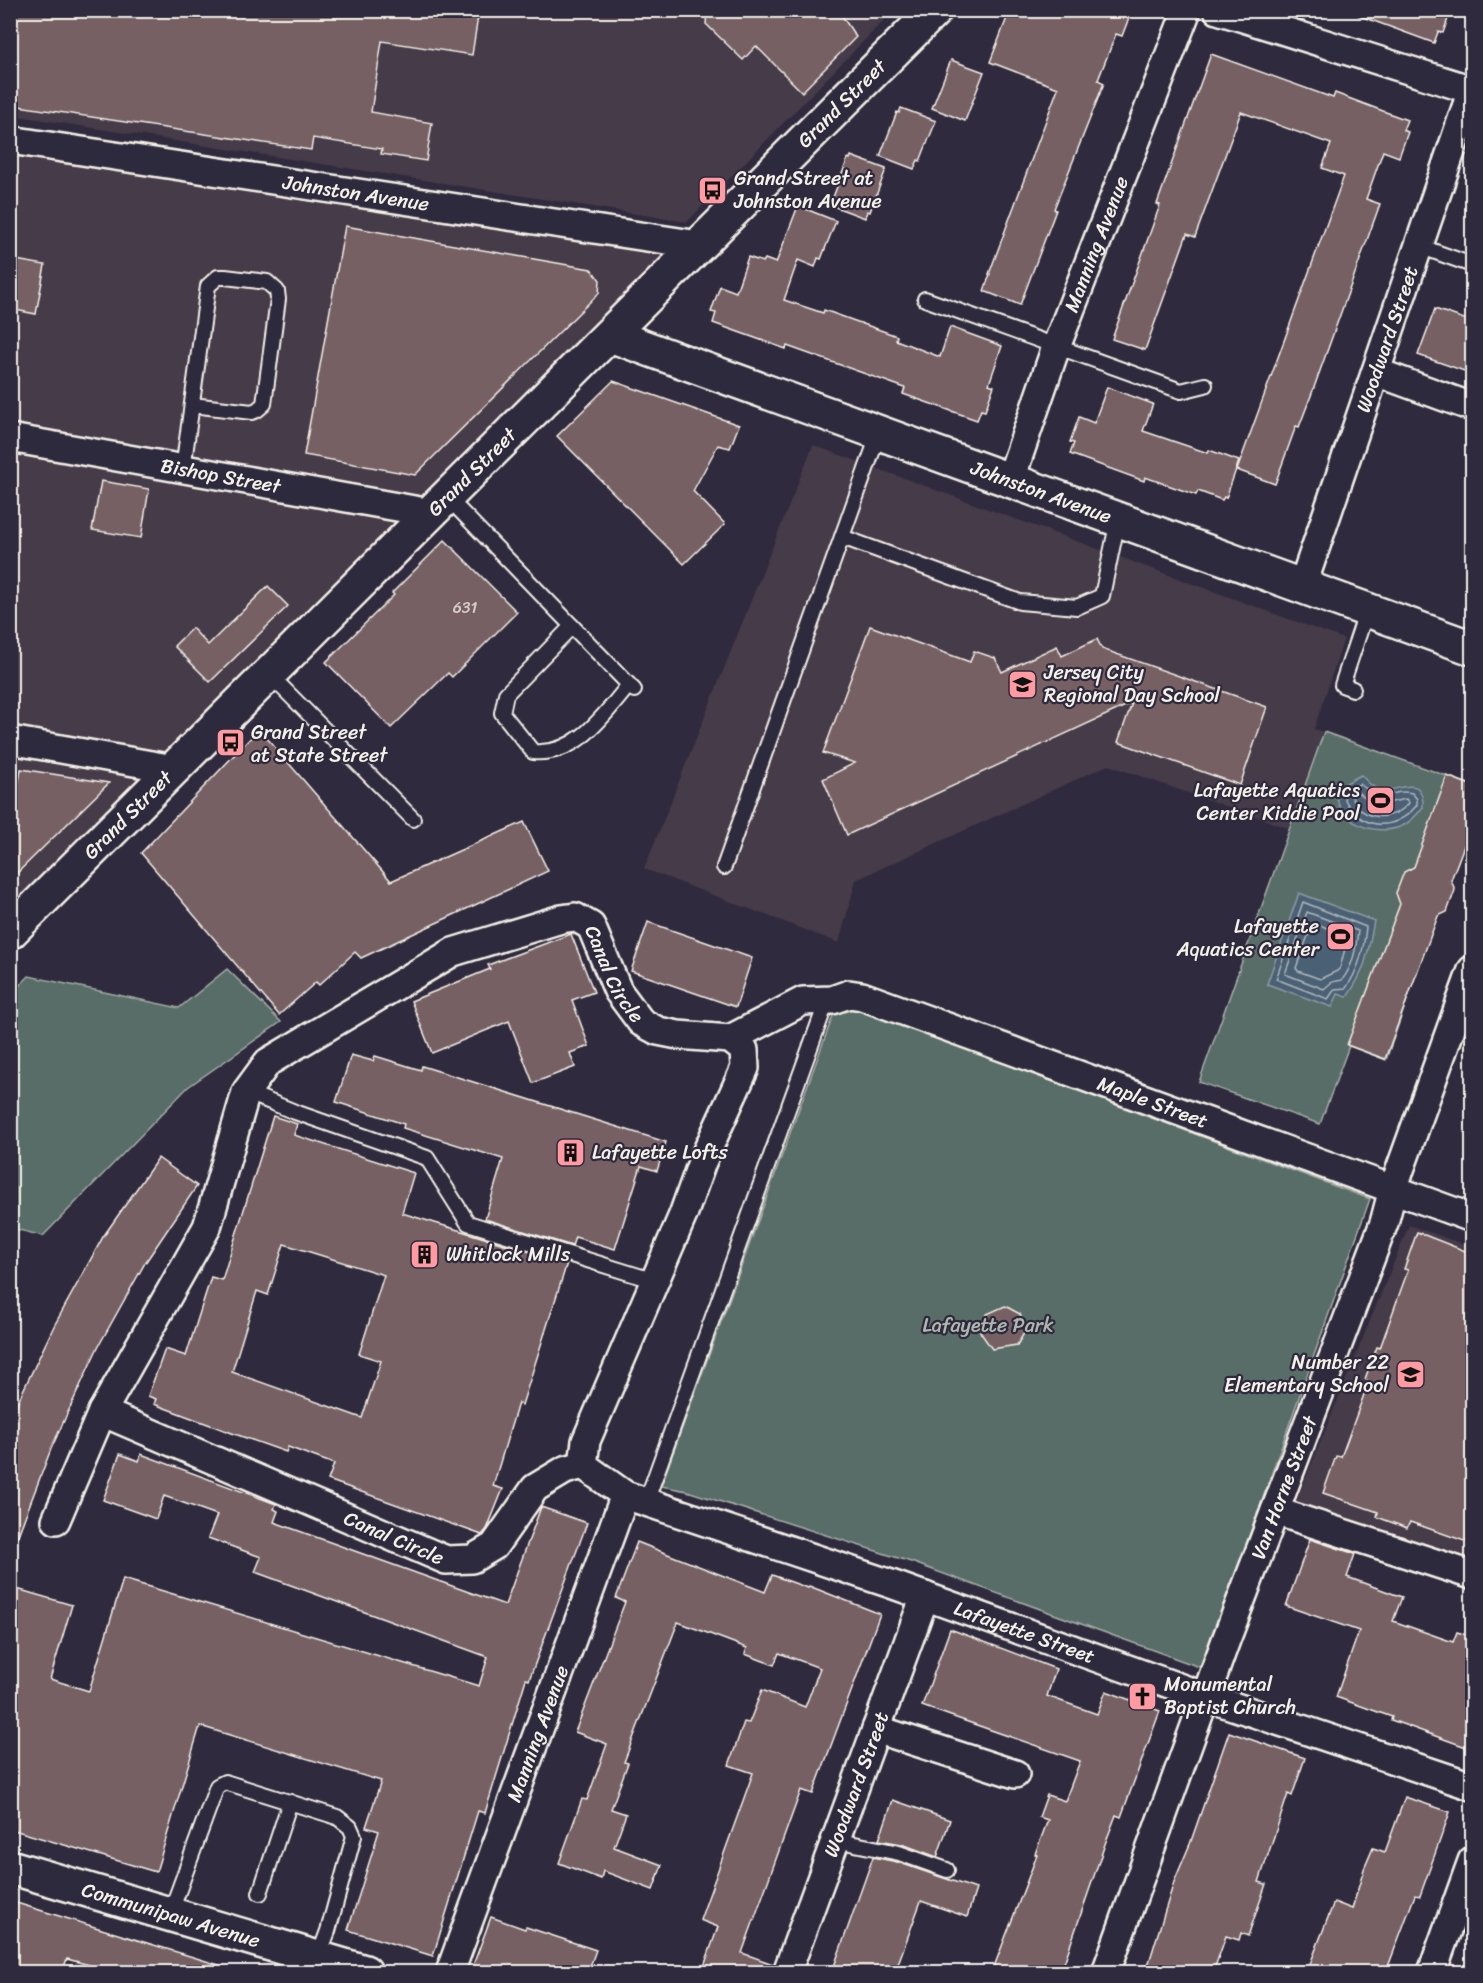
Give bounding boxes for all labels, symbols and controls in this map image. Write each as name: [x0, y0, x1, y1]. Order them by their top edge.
street label: Grand Street: [788, 49, 895, 156]
place label: Grand Street at Johnston Avenue: [733, 161, 882, 219]
street label: Johnston Avenue: [279, 164, 432, 221]
street label: Manning Avenue: [1054, 171, 1138, 317]
bus stop icon: Grand Street at Johnston Avenue: [697, 174, 729, 206]
street label: Woodward Street: [1345, 261, 1428, 417]
street label: Grand Street: [419, 418, 526, 525]
street label: Bishop Street: [158, 448, 284, 504]
street label: Johnston Avenue: [965, 450, 1117, 533]
house number: 631: [453, 593, 477, 622]
place label: Jersey City Regional Day School: [1043, 655, 1221, 713]
school or university icon: Jersey City Regional Day School: [1007, 668, 1039, 700]
place label: Grand Street at State Street: [251, 715, 388, 773]
bus stop icon: Grand Street at State Street: [214, 727, 246, 759]
street label: Grand Street: [74, 761, 181, 868]
place label: Lafayette Aquatics Center Kiddie Pool: [1194, 773, 1361, 831]
sports icon: Lafayette Aquatics Center Kiddie Pool: [1365, 785, 1397, 817]
place label: Lafayette Aquatics Center: [1176, 909, 1321, 967]
street label: Canal Circle: [575, 920, 654, 1031]
sports icon: Lafayette Aquatics Center: [1324, 921, 1356, 953]
street label: Maple Street: [1093, 1066, 1213, 1138]
place label: Lafayette Lofts: [592, 1135, 728, 1170]
building icon: Lafayette Lofts: [555, 1136, 587, 1168]
place label: Whitlock Mills: [446, 1237, 571, 1272]
building icon: Whitlock Mills: [409, 1238, 441, 1270]
park label: Lafayette Park: [922, 1308, 1054, 1343]
place label: Number 22 Elementary School: [1224, 1345, 1389, 1403]
school or university icon: Number 22 Elementary School: [1394, 1358, 1426, 1390]
street label: Van Horne Street: [1241, 1410, 1327, 1564]
street label: Canal Circle: [338, 1501, 450, 1575]
street label: Lafayette Street: [949, 1590, 1100, 1673]
street label: Manning Avenue: [496, 1660, 579, 1807]
place label: Monumental Baptist Church: [1164, 1667, 1296, 1725]
church icon: Monumental Baptist Church: [1127, 1680, 1159, 1712]
street label: Woodward Street: [813, 1706, 899, 1862]
street label: Communipaw Avenue: [78, 1872, 265, 1958]

